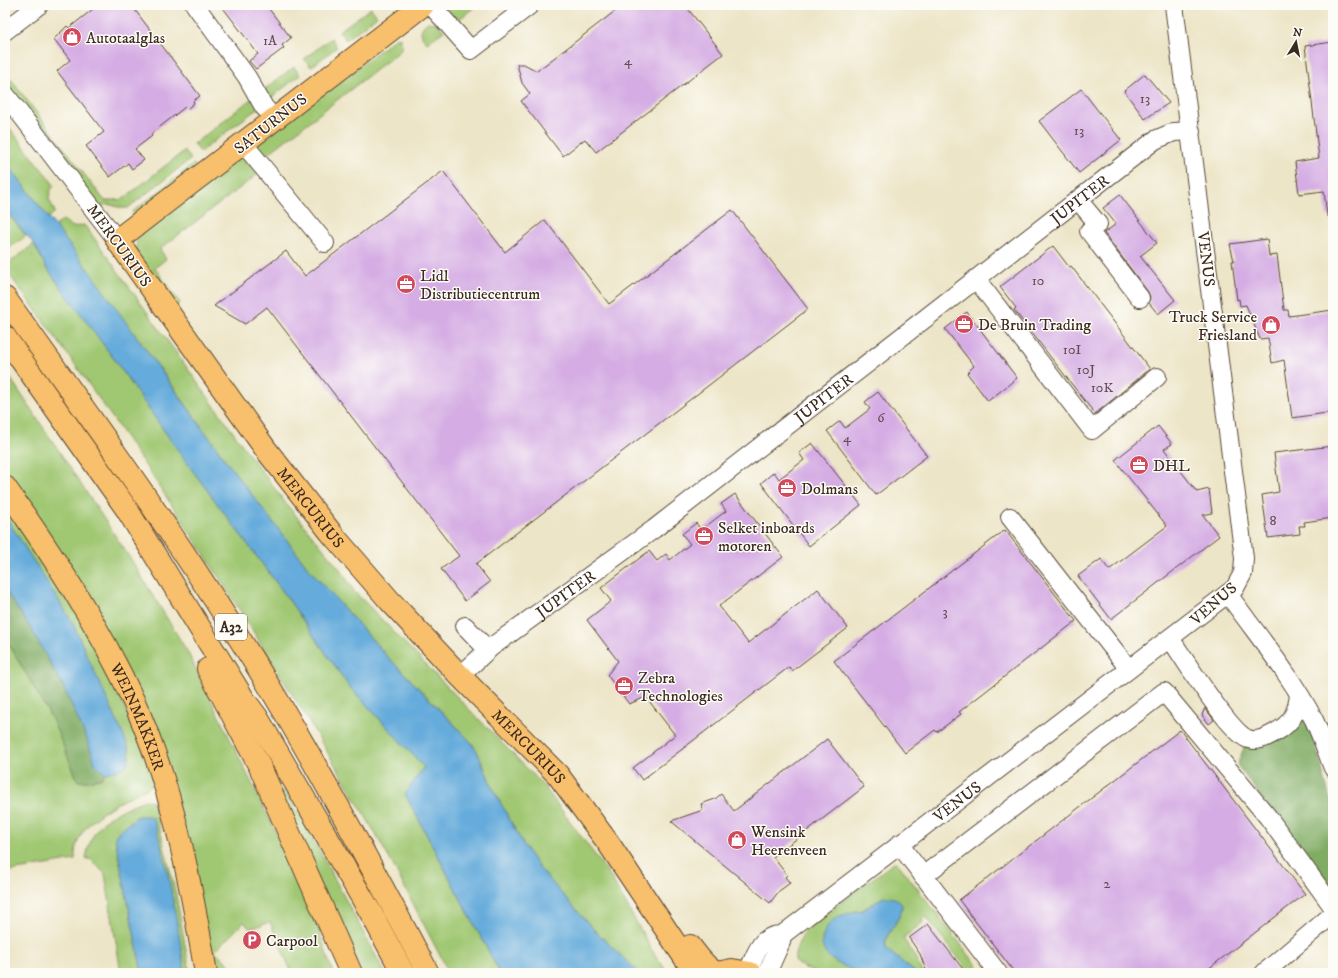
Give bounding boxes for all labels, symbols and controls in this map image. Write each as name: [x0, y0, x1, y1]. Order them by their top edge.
north arrow: [1276, 22, 1316, 62]
text: N: [1292, 25, 1303, 41]
shop icon: Autotaalglas: [61, 26, 83, 48]
place label: Autotaalglas: [86, 28, 165, 48]
house number: 1A: [263, 32, 278, 50]
house number: 4: [624, 52, 633, 70]
street label: SATURNUS: [230, 89, 311, 159]
house number: 13: [1140, 90, 1150, 108]
house number: 13: [1074, 122, 1084, 140]
street label: JUPITER: [1045, 170, 1113, 230]
street label: MERCURIUS: [82, 200, 156, 291]
street label: VENUS: [1193, 229, 1219, 288]
place label: Lidl Distributiecentrum: [420, 266, 540, 304]
house number: 10: [1032, 272, 1044, 290]
office icon: Lidl Distributiecentrum: [395, 273, 417, 295]
place label: Truck Service Friesland: [1169, 307, 1257, 345]
office icon: De Bruin Trading: [953, 313, 975, 335]
shop icon: Truck Service Friesland: [1260, 314, 1282, 336]
place label: De Bruin Trading: [978, 315, 1091, 335]
house number: 10I: [1063, 341, 1081, 359]
house number: 10J: [1077, 361, 1095, 379]
street label: JUPITER: [789, 369, 858, 429]
house number: 10K: [1091, 379, 1113, 397]
house number: 6: [877, 409, 885, 427]
house number: 4: [843, 429, 852, 447]
office icon: DHL: [1128, 454, 1150, 476]
place label: DHL: [1153, 456, 1190, 476]
street label: MERCURIUS: [272, 463, 348, 552]
office icon: Dolmans: [776, 477, 798, 499]
place label: Dolmans: [801, 479, 858, 499]
house number: 8: [1269, 512, 1277, 530]
place label: Selket inboards motoren: [718, 518, 815, 556]
office icon: Selket inboards motoren: [693, 525, 715, 547]
street label: JUPITER: [530, 566, 600, 624]
street label: VENUS: [1185, 578, 1241, 630]
house number: 3: [942, 603, 948, 621]
road number: A32: [215, 614, 247, 640]
street label: WEINMAKKER: [105, 659, 169, 773]
place label: Zebra Technologies: [638, 668, 723, 706]
office icon: Zebra Technologies: [613, 675, 635, 697]
street label: MERCURIUS: [487, 705, 570, 788]
street label: VENUS: [929, 777, 986, 827]
place label: Wensink Heerenveen: [750, 822, 828, 860]
shop icon: Wensink Heerenveen: [726, 829, 748, 851]
house number: 2: [1104, 875, 1111, 893]
parking icon: Carpool: [241, 929, 263, 951]
place label: Carpool: [266, 931, 318, 951]

